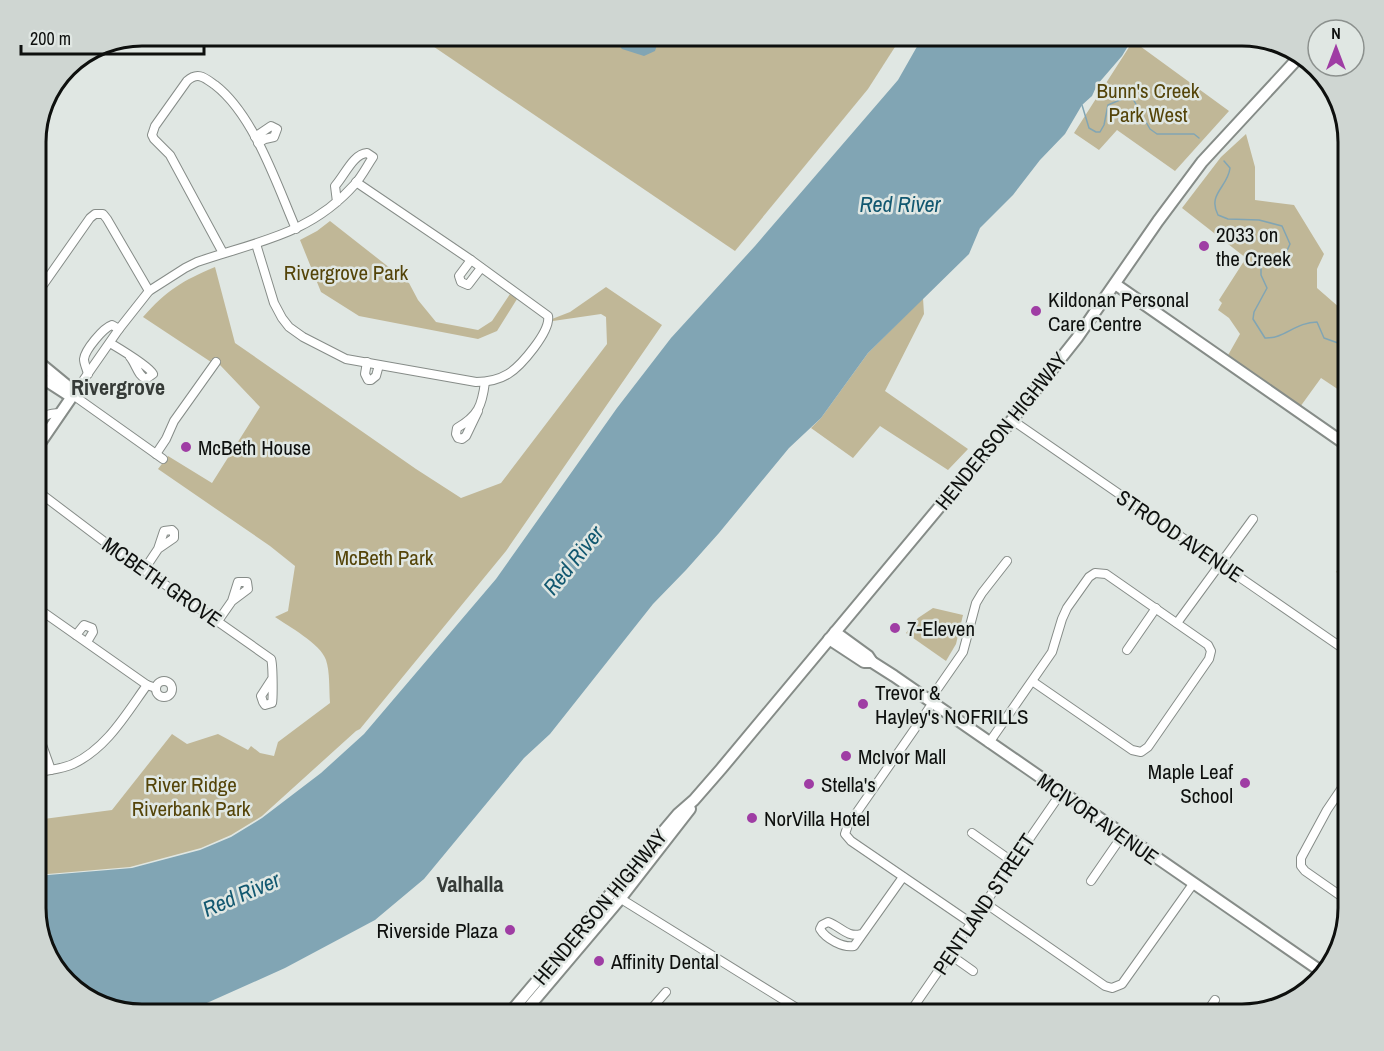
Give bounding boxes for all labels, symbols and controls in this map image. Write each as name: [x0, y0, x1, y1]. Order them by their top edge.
scale bar: [21, 18, 204, 56]
north arrow: [1306, 18, 1366, 78]
text: N: [1331, 22, 1341, 44]
text: 200 m: [30, 26, 71, 51]
park label: Bunn's Creek Park West: [1097, 76, 1200, 129]
water label: Red River: [859, 189, 942, 219]
place label: 2033 on the Creek: [1216, 220, 1291, 273]
marker: 2033 on the Creek: [1197, 239, 1211, 253]
park label: Rivergrove Park: [284, 258, 409, 287]
place label: Kildonan Personal Care Centre: [1048, 285, 1189, 338]
marker: Kildonan Personal Care Centre: [1029, 304, 1043, 318]
street label: HENDERSON HIGHWAY: [928, 346, 1074, 516]
district label: Rivergrove: [71, 372, 165, 402]
place label: McBeth House: [198, 433, 311, 462]
marker: McBeth House: [179, 440, 193, 454]
street label: STROOD AVENUE: [1111, 483, 1249, 589]
water label: Red River: [536, 518, 611, 601]
street label: MCBETH GROVE: [96, 530, 228, 634]
park label: McBeth Park: [335, 543, 434, 572]
place label: 7-Eleven: [907, 614, 975, 643]
marker: 7-Eleven: [888, 621, 902, 635]
place label: Trevor & Hayley's NOFRILLS: [875, 678, 1029, 731]
marker: Trevor & Hayley's NOFRILLS: [856, 697, 870, 711]
place label: McIvor Mall: [858, 742, 946, 771]
marker: McIvor Mall: [839, 749, 853, 763]
place label: Maple Leaf School: [1148, 757, 1233, 810]
street label: MCIVOR AVENUE: [1031, 766, 1165, 872]
park label: River Ridge Riverbank Park: [132, 770, 251, 823]
place label: Stella's: [821, 770, 876, 799]
marker: Maple Leaf School: [1238, 776, 1252, 790]
marker: Stella's: [802, 777, 816, 791]
place label: NorVilla Hotel: [764, 804, 870, 833]
marker: NorVilla Hotel: [745, 811, 759, 825]
street label: HENDERSON HIGHWAY: [526, 823, 674, 991]
street label: PENTLAND STREET: [926, 827, 1042, 980]
water label: Red River: [198, 864, 285, 924]
district label: Valhalla: [436, 869, 504, 899]
place label: Riverside Plaza: [376, 916, 498, 945]
marker: Riverside Plaza: [503, 923, 517, 937]
place label: Affinity Dental: [610, 947, 719, 976]
marker: Affinity Dental: [592, 954, 606, 968]

